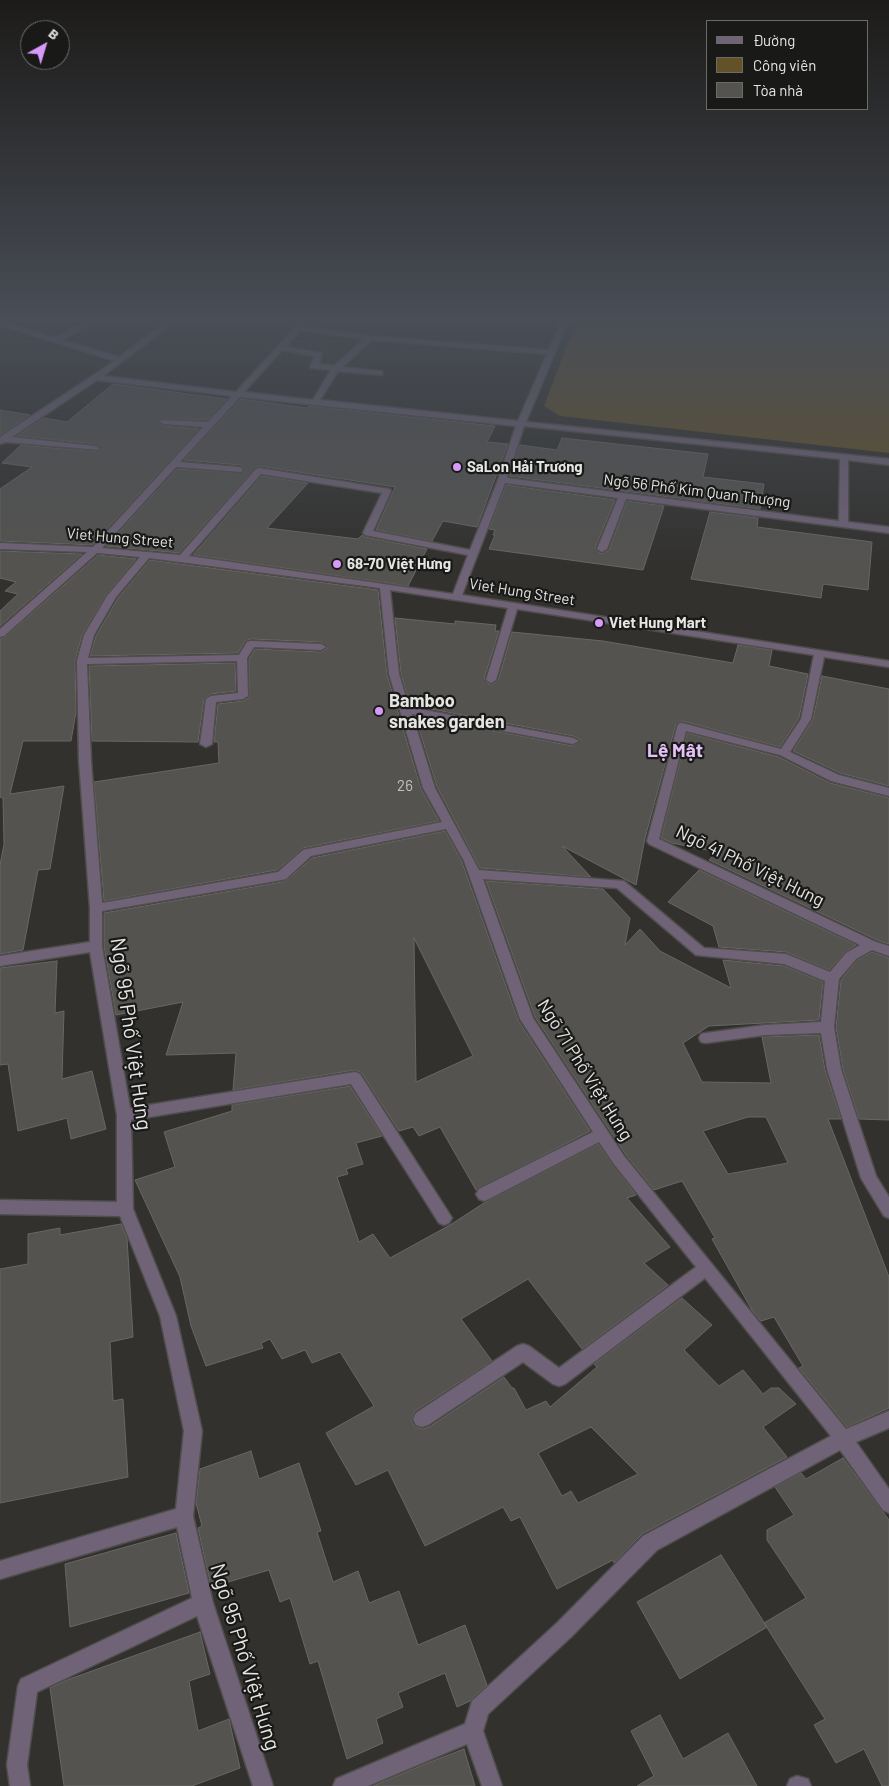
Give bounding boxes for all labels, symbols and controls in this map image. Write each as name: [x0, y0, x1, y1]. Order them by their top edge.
north arrow: [20, 20, 70, 70]
legend: [706, 20, 869, 110]
text: B: [45, 24, 63, 43]
text: Đường: [753, 31, 795, 49]
text: Công viên: [753, 56, 816, 74]
text: Tòa nhà: [753, 81, 803, 99]
place label: SaLon Hải Trương: [467, 458, 583, 476]
marker: SaLon Hải Trương: [451, 461, 463, 473]
street label: Ngõ 56 Phố Kim Quan Thượng: [602, 471, 792, 511]
street label: Viet Hung Street: [66, 524, 174, 552]
place label: 68-70 Việt Hưng: [347, 555, 451, 573]
marker: 68-70 Việt Hưng: [331, 558, 343, 570]
street label: Viet Hung Street: [468, 575, 576, 609]
place label: Viet Hung Mart: [609, 614, 706, 632]
marker: Viet Hung Mart: [593, 617, 605, 629]
place label: Bamboo snakes garden: [389, 690, 505, 732]
marker: Bamboo snakes garden: [373, 705, 385, 717]
district label: Lệ Mật: [647, 740, 703, 762]
house number: 26: [397, 777, 413, 795]
street label: Ngõ 41 Phố Việt Hưng: [672, 821, 828, 911]
street label: Ngõ 95 Phố Việt Hưng: [105, 936, 157, 1132]
street label: Ngõ 71 Phố Việt Hưng: [533, 995, 637, 1145]
street label: Ngõ 95 Phố Việt Hưng: [205, 1561, 285, 1753]

